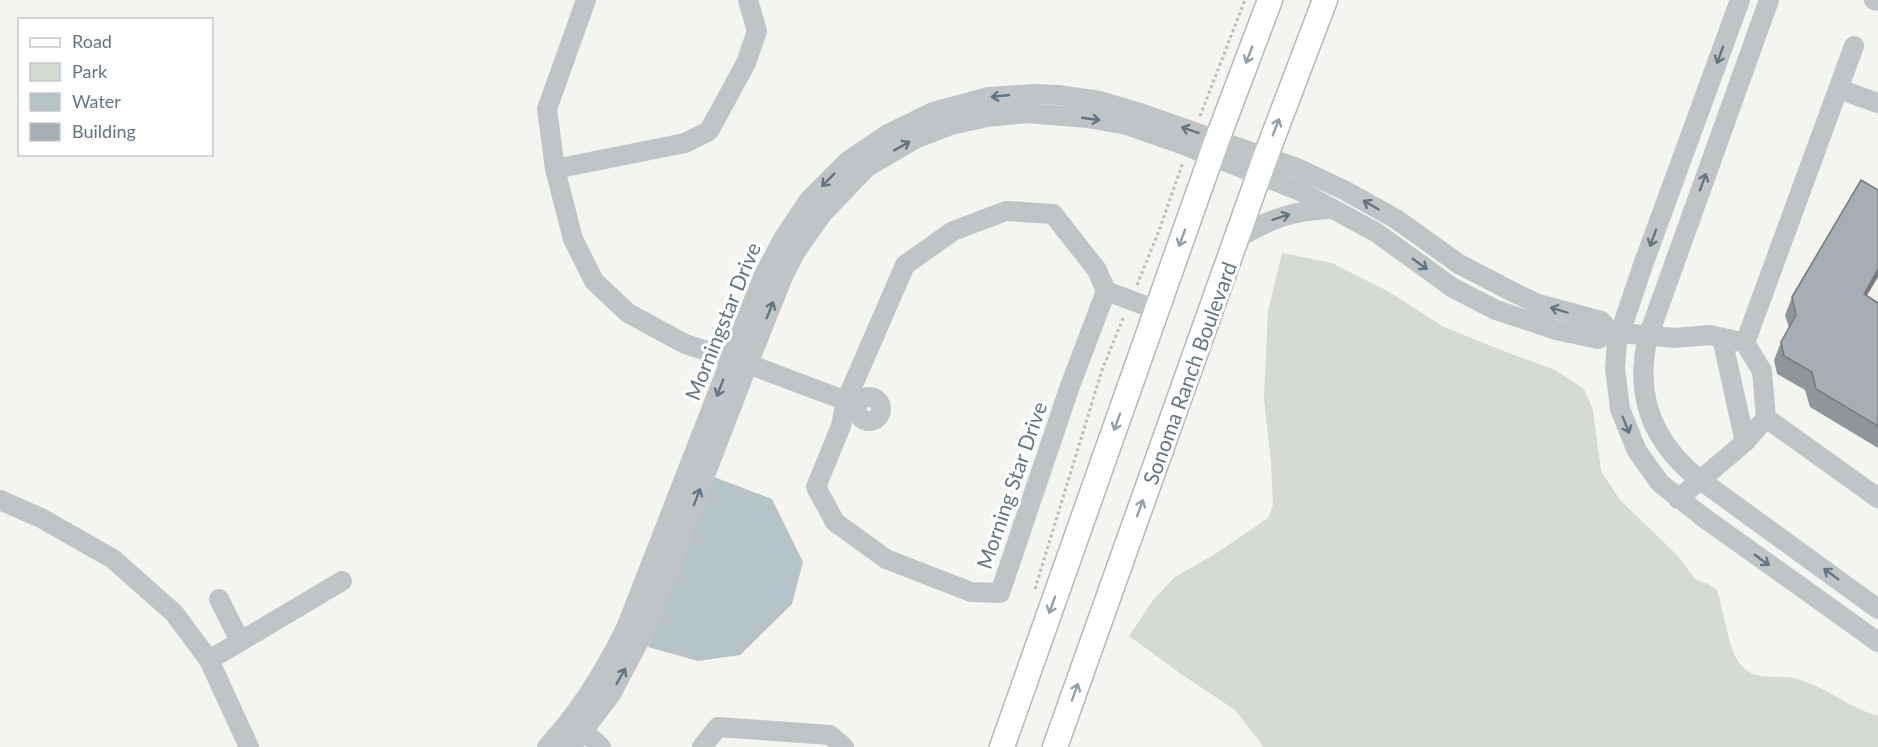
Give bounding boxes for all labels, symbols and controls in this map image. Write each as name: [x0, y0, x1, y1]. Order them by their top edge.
legend: [18, 18, 213, 156]
text: Road: [72, 30, 112, 52]
one-way arrow: [1243, 45, 1254, 64]
one-way arrow: [1714, 45, 1725, 64]
text: Park: [72, 60, 108, 82]
text: Water: [72, 90, 121, 112]
one-way arrow: [991, 91, 1011, 102]
one-way arrow: [1081, 113, 1101, 124]
one-way arrow: [1272, 118, 1283, 137]
text: Building: [72, 120, 136, 142]
one-way arrow: [1181, 124, 1200, 135]
one-way arrow: [893, 140, 910, 152]
one-way arrow: [821, 172, 836, 187]
one-way arrow: [1699, 173, 1710, 192]
one-way arrow: [1363, 199, 1380, 211]
one-way arrow: [1271, 211, 1290, 222]
one-way arrow: [1176, 228, 1187, 247]
one-way arrow: [1647, 228, 1658, 247]
street label: Morningstar Drive: [679, 239, 765, 403]
street label: Sonoma Ranch Boulevard: [1137, 258, 1241, 488]
one-way arrow: [1411, 258, 1427, 270]
one-way arrow: [765, 301, 776, 320]
one-way arrow: [1550, 304, 1569, 315]
one-way arrow: [714, 379, 725, 397]
street label: Morning Star Drive: [971, 398, 1051, 572]
one-way arrow: [1111, 412, 1122, 430]
one-way arrow: [1621, 416, 1632, 434]
one-way arrow: [692, 488, 703, 507]
one-way arrow: [1136, 499, 1147, 518]
one-way arrow: [1753, 554, 1769, 566]
one-way arrow: [1823, 568, 1839, 581]
one-way arrow: [1045, 595, 1056, 614]
one-way arrow: [615, 668, 627, 685]
one-way arrow: [1070, 683, 1081, 702]

